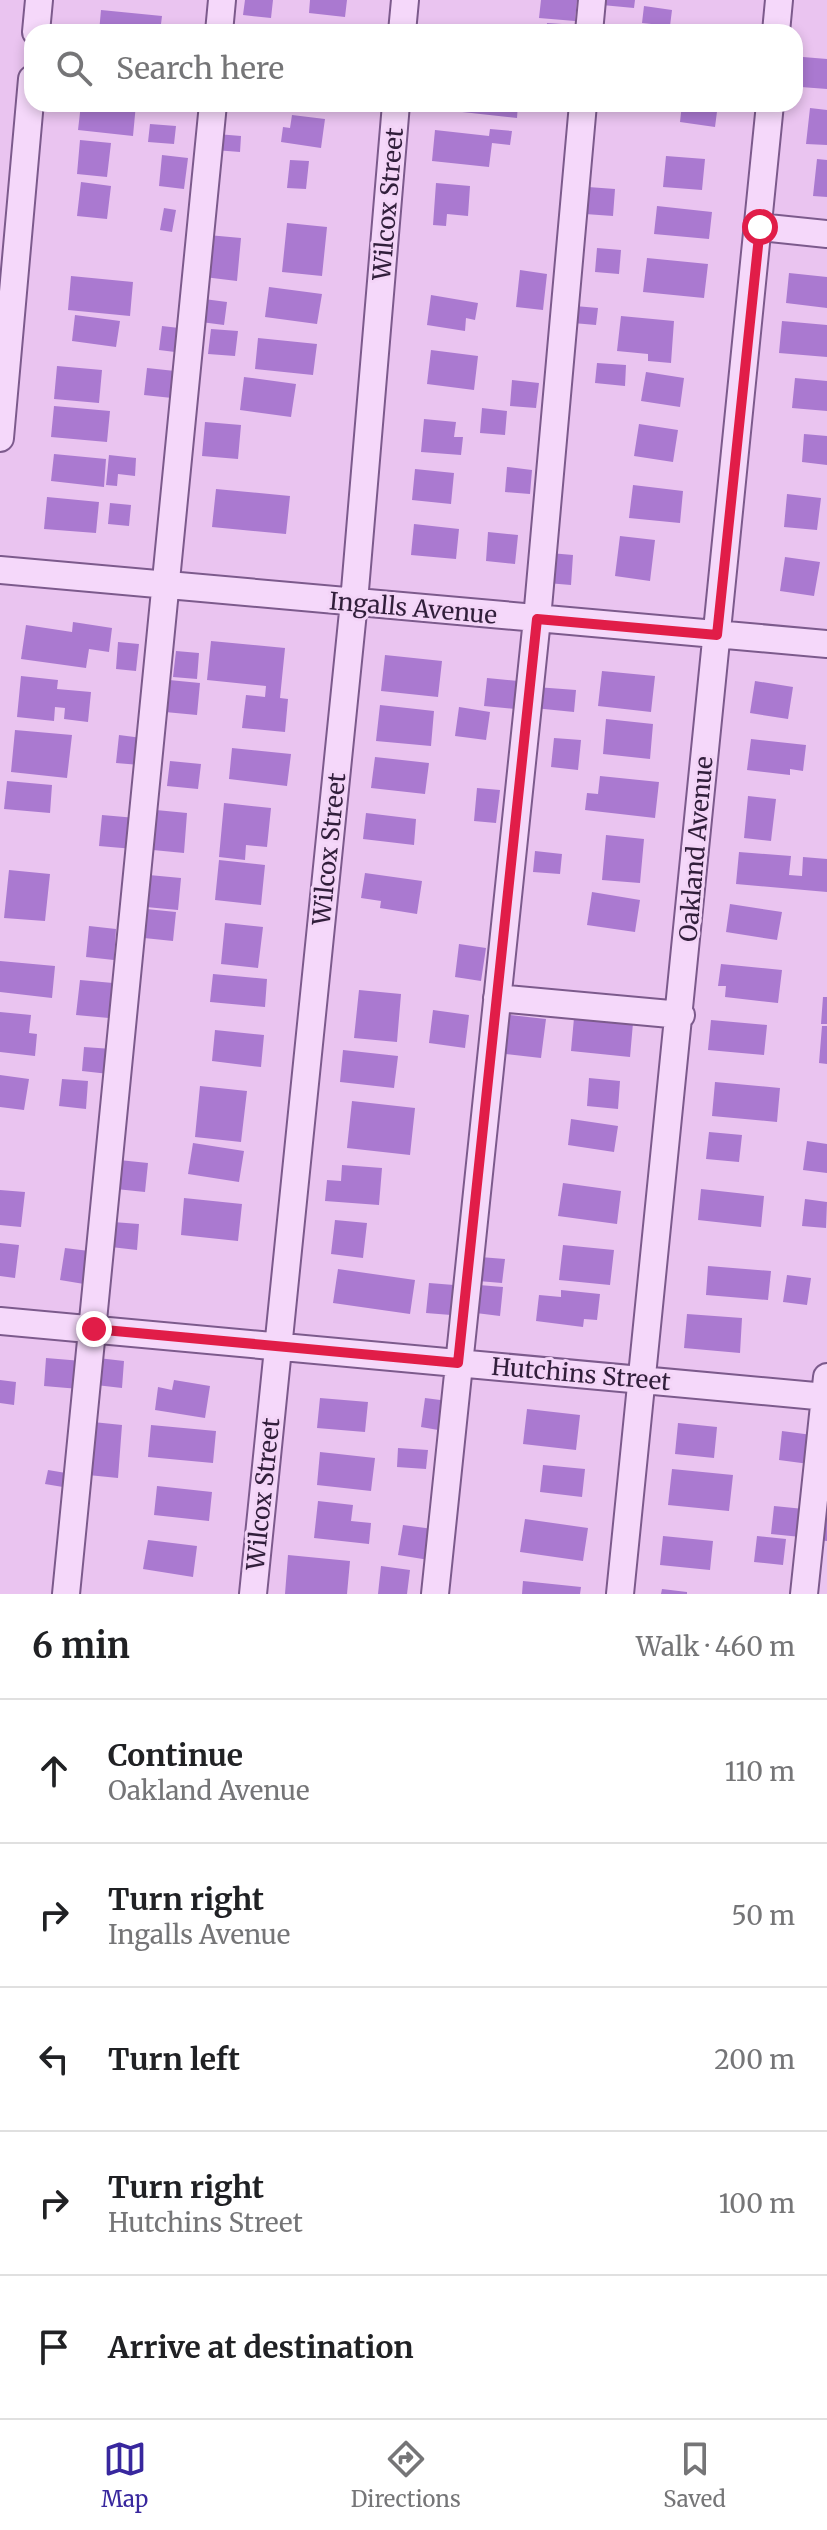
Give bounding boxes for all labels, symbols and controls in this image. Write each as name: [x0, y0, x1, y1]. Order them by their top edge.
search box: [24, 24, 803, 112]
icon: search: [52, 46, 96, 90]
text: Search here: [116, 49, 284, 87]
street label: Wilcox Street: [366, 126, 410, 283]
route start: [742, 209, 778, 245]
street label: Ingalls Avenue: [328, 585, 498, 631]
street label: Oakland Avenue: [672, 755, 720, 943]
street label: Wilcox Street: [305, 771, 352, 928]
route end: [76, 1311, 112, 1347]
street label: Hutchins Street: [490, 1351, 673, 1397]
street label: Wilcox Street: [239, 1416, 286, 1573]
text: 6 min: [32, 1625, 130, 1667]
text: Walk · 460 m: [636, 1630, 795, 1663]
text: Continue: [108, 1736, 243, 1774]
icon: ahead: [32, 1749, 76, 1793]
text: 110 m: [725, 1755, 795, 1788]
text: Oakland Avenue: [108, 1774, 310, 1807]
text: Turn right: [108, 1880, 264, 1918]
icon: right: [32, 1893, 76, 1937]
text: 50 m: [731, 1899, 795, 1932]
text: Ingalls Avenue: [108, 1918, 290, 1951]
icon: left: [32, 2037, 76, 2081]
text: Turn left: [108, 2040, 240, 2078]
text: 200 m: [714, 2043, 795, 2076]
text: Turn right: [108, 2168, 264, 2206]
icon: right: [32, 2181, 76, 2225]
text: 100 m: [719, 2187, 795, 2220]
text: Hutchins Street: [108, 2206, 303, 2239]
icon: arrive: [32, 2325, 76, 2369]
text: Arrive at destination: [108, 2328, 414, 2366]
tab: Map: [101, 2437, 148, 2513]
tab: Directions: [351, 2437, 461, 2513]
tab: Saved: [663, 2437, 726, 2513]

